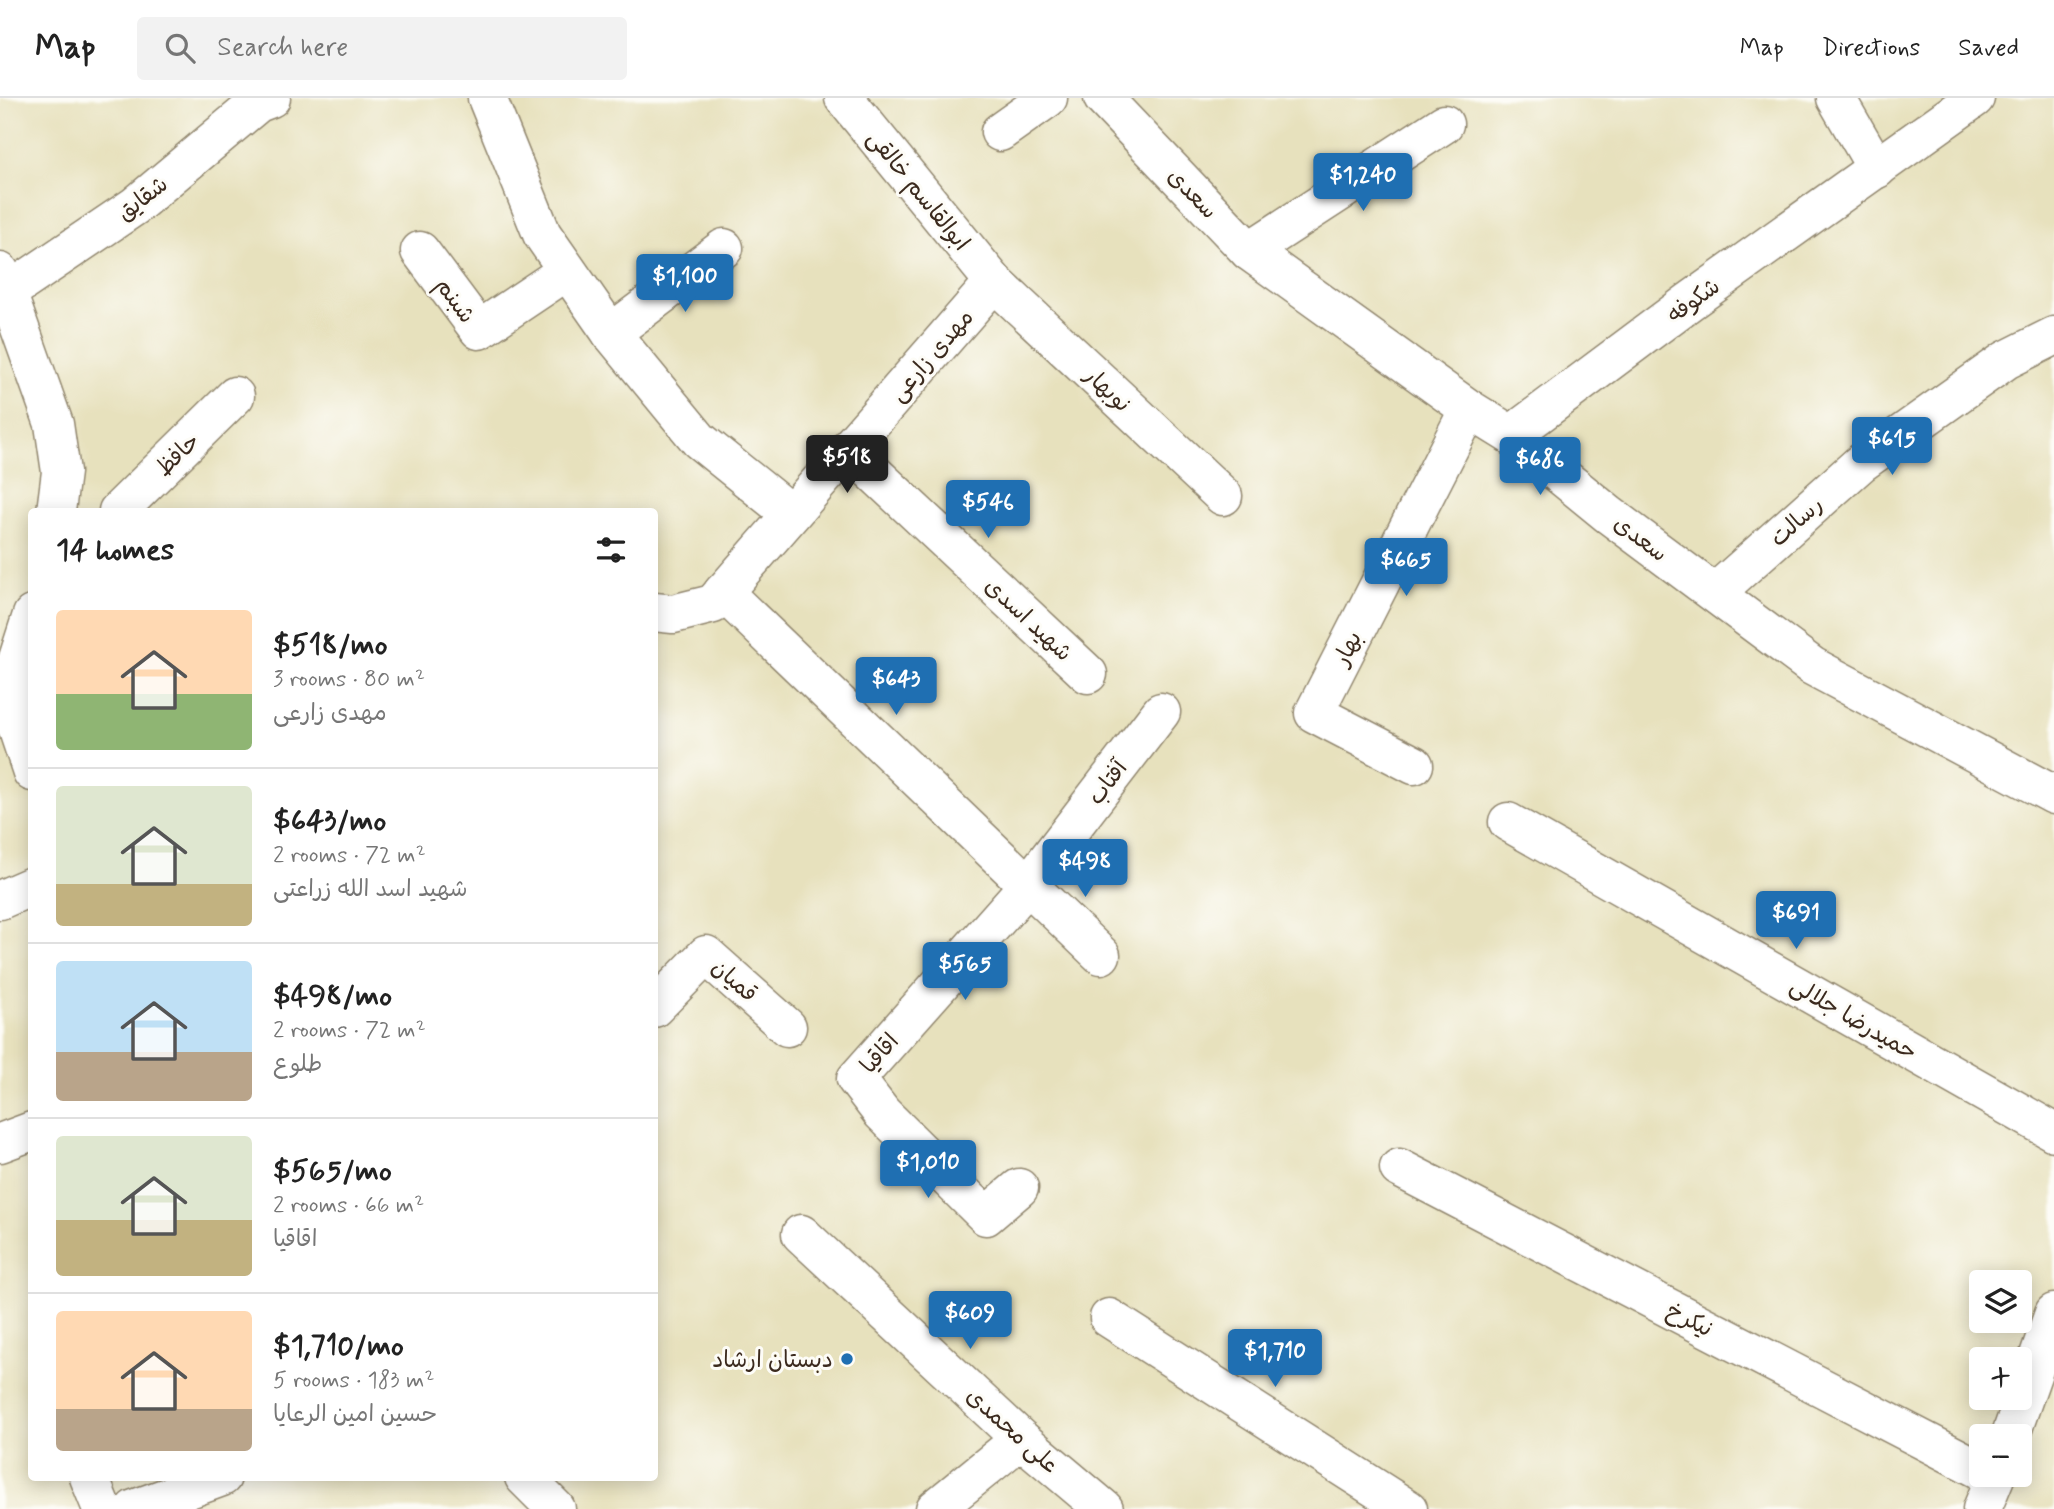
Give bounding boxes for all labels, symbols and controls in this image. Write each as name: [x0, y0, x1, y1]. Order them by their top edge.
search box: [137, 17, 627, 80]
text: Map: [35, 26, 95, 70]
icon: search: [161, 29, 199, 67]
text: Search here: [217, 31, 348, 65]
text: Map: [1740, 33, 1784, 64]
text: Directions: [1822, 33, 1920, 64]
text: Saved: [1958, 33, 2019, 64]
street label: ابوالقاسم خالقی: [859, 125, 975, 258]
pin: $1,240: [1306, 153, 1420, 213]
text: $1,240: [1329, 161, 1397, 191]
street label: سعدی: [1160, 162, 1223, 226]
street label: شقایق: [112, 170, 175, 229]
pin: $1,100: [628, 254, 742, 314]
text: $1,100: [652, 262, 718, 292]
street label: شبنم: [427, 272, 481, 330]
street label: شکوفه: [1662, 272, 1727, 331]
street label: مهدی زارعی: [884, 304, 981, 409]
street label: نوبهار: [1076, 361, 1136, 420]
pin: $615: [1851, 418, 1933, 477]
text: $615: [1868, 425, 1916, 455]
street label: حافظ: [150, 427, 207, 484]
pin: $518: [806, 436, 888, 495]
pin: $686: [1499, 438, 1581, 497]
text: $518: [822, 443, 872, 473]
text: $686: [1516, 445, 1564, 475]
pin: $546: [947, 480, 1029, 540]
text: $546: [962, 488, 1014, 518]
street label: رسالت: [1764, 491, 1830, 554]
street label: سعدی: [1607, 510, 1673, 570]
text: 14 homes: [56, 531, 174, 570]
icon: filters: [592, 531, 630, 569]
pin: $665: [1365, 538, 1447, 598]
text: $665: [1381, 546, 1431, 576]
street label: شهید اسدی: [977, 572, 1078, 669]
text: $518/mo: [273, 626, 388, 665]
street label: بهار: [1327, 627, 1370, 673]
icon: home: [112, 638, 196, 722]
pin: $643: [855, 658, 937, 717]
text: 3 rooms · 80 m²: [273, 665, 425, 695]
text: $643: [872, 665, 920, 695]
text: مهدی زارعی: [273, 699, 387, 729]
street label: آفتاب: [1082, 754, 1136, 812]
text: $643/mo: [273, 802, 386, 841]
icon: home: [112, 814, 196, 898]
pin: $498: [1044, 840, 1126, 899]
text: 2 rooms · 72 m²: [273, 841, 426, 871]
text: $498: [1058, 847, 1112, 877]
text: شهید اسد الله زراعتی: [273, 875, 468, 905]
pin: $691: [1755, 892, 1837, 951]
text: $691: [1772, 899, 1820, 929]
pin: $565: [924, 942, 1006, 1002]
text: $565: [939, 950, 991, 980]
street label: قمیان: [704, 953, 763, 1010]
street label: حمیدرضا جلالی: [1784, 971, 1922, 1068]
text: $498/mo: [273, 977, 392, 1016]
icon: home: [112, 989, 196, 1073]
text: 2 rooms · 72 m²: [273, 1016, 426, 1046]
street label: اقاقیا: [855, 1028, 906, 1081]
text: طلوع: [273, 1050, 322, 1080]
pin: $1,010: [871, 1140, 985, 1200]
text: $1,010: [896, 1148, 960, 1178]
text: $565/mo: [273, 1152, 392, 1191]
icon: home: [112, 1164, 196, 1248]
text: 2 rooms · 66 m²: [273, 1191, 424, 1221]
text: اقاقیا: [273, 1225, 317, 1255]
map controls: [1969, 1270, 2032, 1487]
button: layers: [1969, 1270, 2032, 1333]
pin: $609: [929, 1292, 1011, 1351]
street label: نیکرخ: [1661, 1297, 1717, 1345]
text: $609: [945, 1299, 995, 1329]
text: $1,710/mo: [273, 1327, 404, 1366]
pin: $1,710: [1218, 1330, 1332, 1389]
text: $1,710: [1244, 1337, 1306, 1367]
icon: home: [112, 1339, 196, 1423]
place label: دبستان ارشاد: [712, 1346, 833, 1376]
button: +: [1969, 1347, 2032, 1410]
marker: دبستان ارشاد: [839, 1351, 855, 1367]
text: 5 rooms · 183 m²: [273, 1366, 434, 1396]
street label: علی محمدی: [959, 1382, 1064, 1481]
text: حسین امین الرعایا: [273, 1400, 437, 1430]
button: −: [1969, 1424, 2032, 1487]

